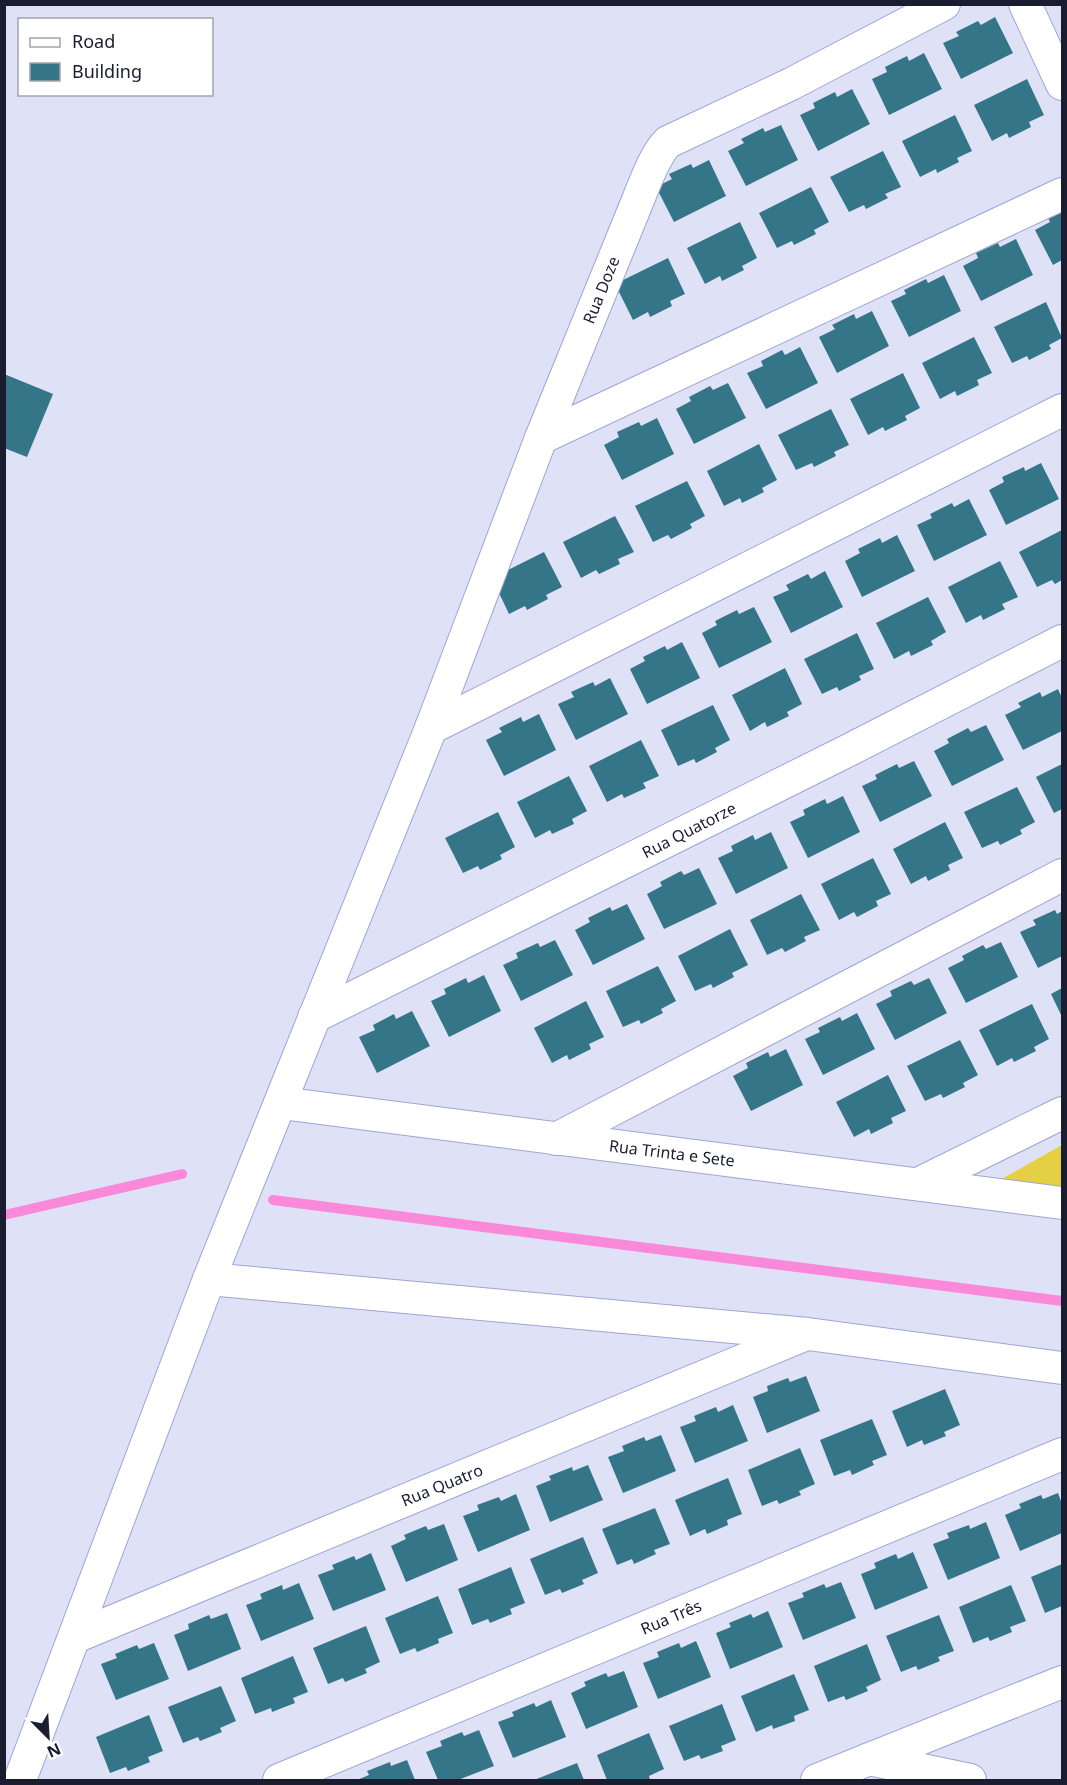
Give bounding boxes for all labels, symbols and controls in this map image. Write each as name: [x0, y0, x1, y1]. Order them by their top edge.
legend: [18, 18, 213, 96]
text: Road: [72, 29, 115, 53]
text: Building: [72, 59, 142, 83]
street label: Rua Doze: [578, 253, 624, 327]
street label: Rua Quatorze: [638, 797, 740, 863]
street label: Rua Trinta e Sete: [608, 1134, 736, 1172]
street label: Rua Quatro: [398, 1459, 486, 1511]
street label: Rua Três: [637, 1594, 705, 1640]
north arrow: [18, 1707, 78, 1767]
text: N: [44, 1738, 65, 1763]

